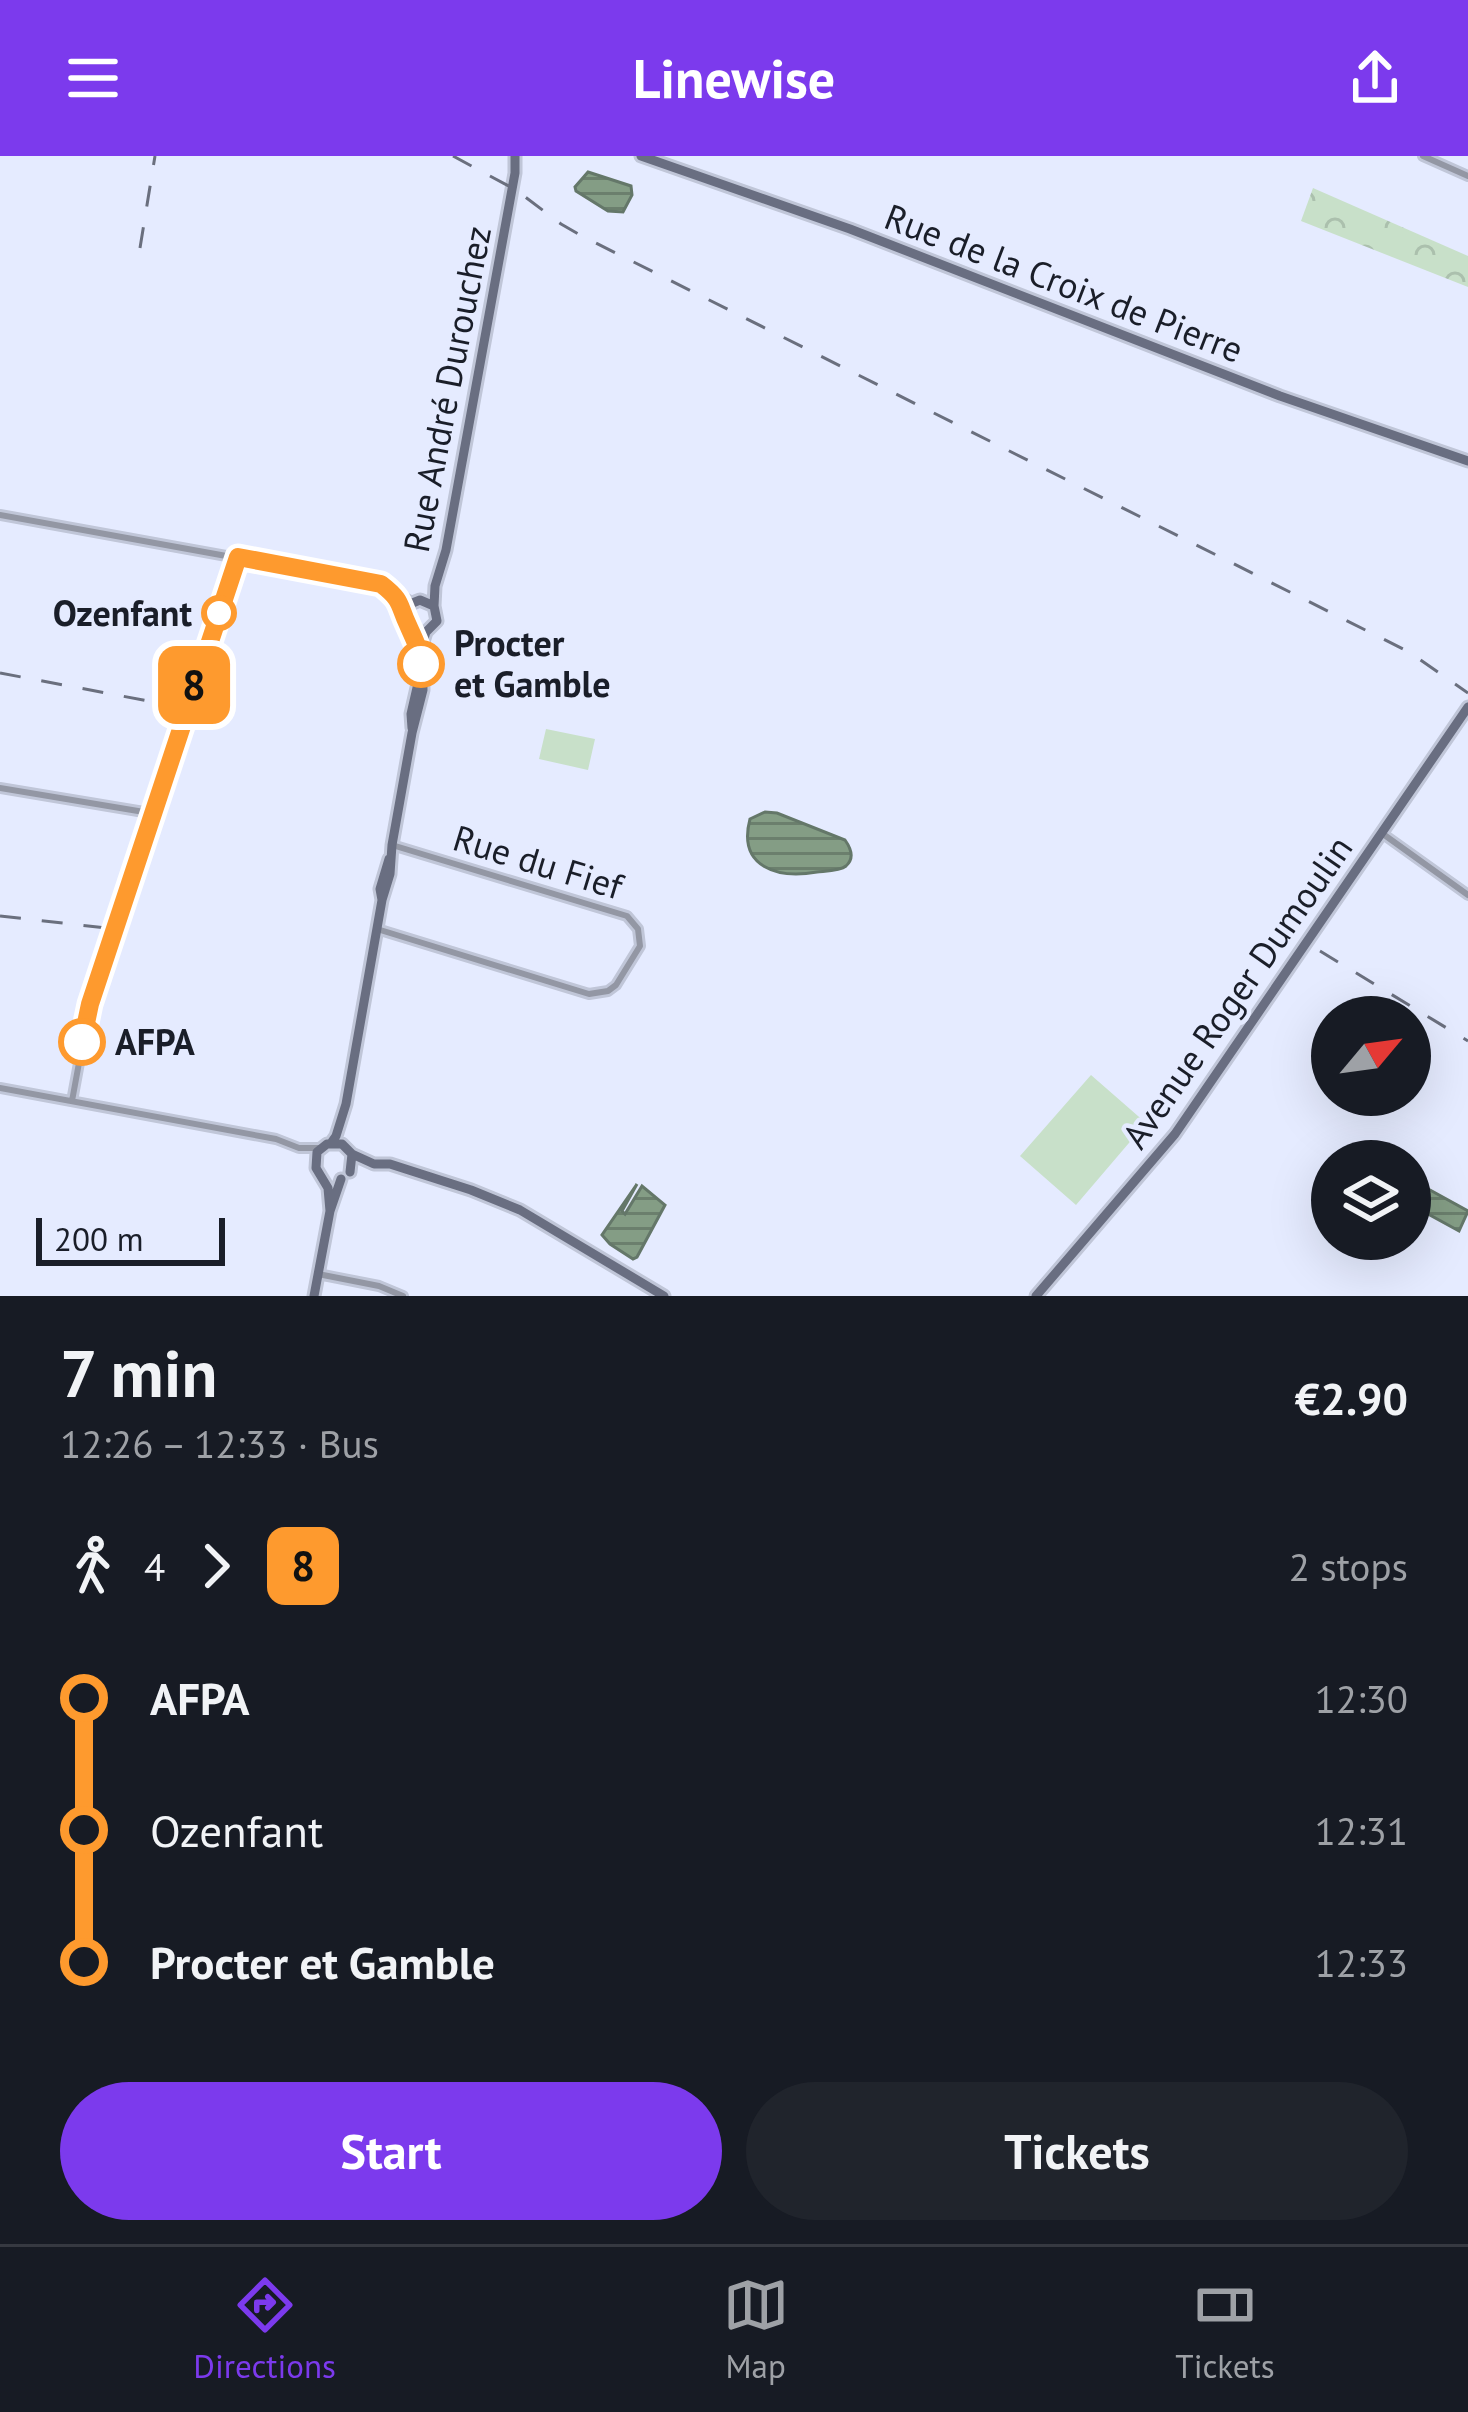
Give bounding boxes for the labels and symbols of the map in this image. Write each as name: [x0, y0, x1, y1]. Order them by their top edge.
street label: Rue de la Croix de Pierre: [878, 193, 1250, 373]
street label: Rue André Durouchez: [392, 222, 501, 556]
place label: Ozenfant: [53, 589, 192, 636]
marker: Ozenfant: [203, 597, 235, 629]
place label: Procter et Gamble: [454, 619, 610, 707]
marker: Procter et Gamble: [399, 642, 443, 686]
line badge: 8: [155, 646, 233, 724]
street label: Rue du Fief: [448, 813, 630, 910]
street label: Avenue Roger Dumoulin: [1111, 826, 1362, 1157]
north arrow: [1311, 996, 1431, 1116]
place label: AFPA: [115, 1018, 195, 1065]
marker: AFPA: [60, 1020, 104, 1064]
scale bar: [36, 1212, 225, 1265]

